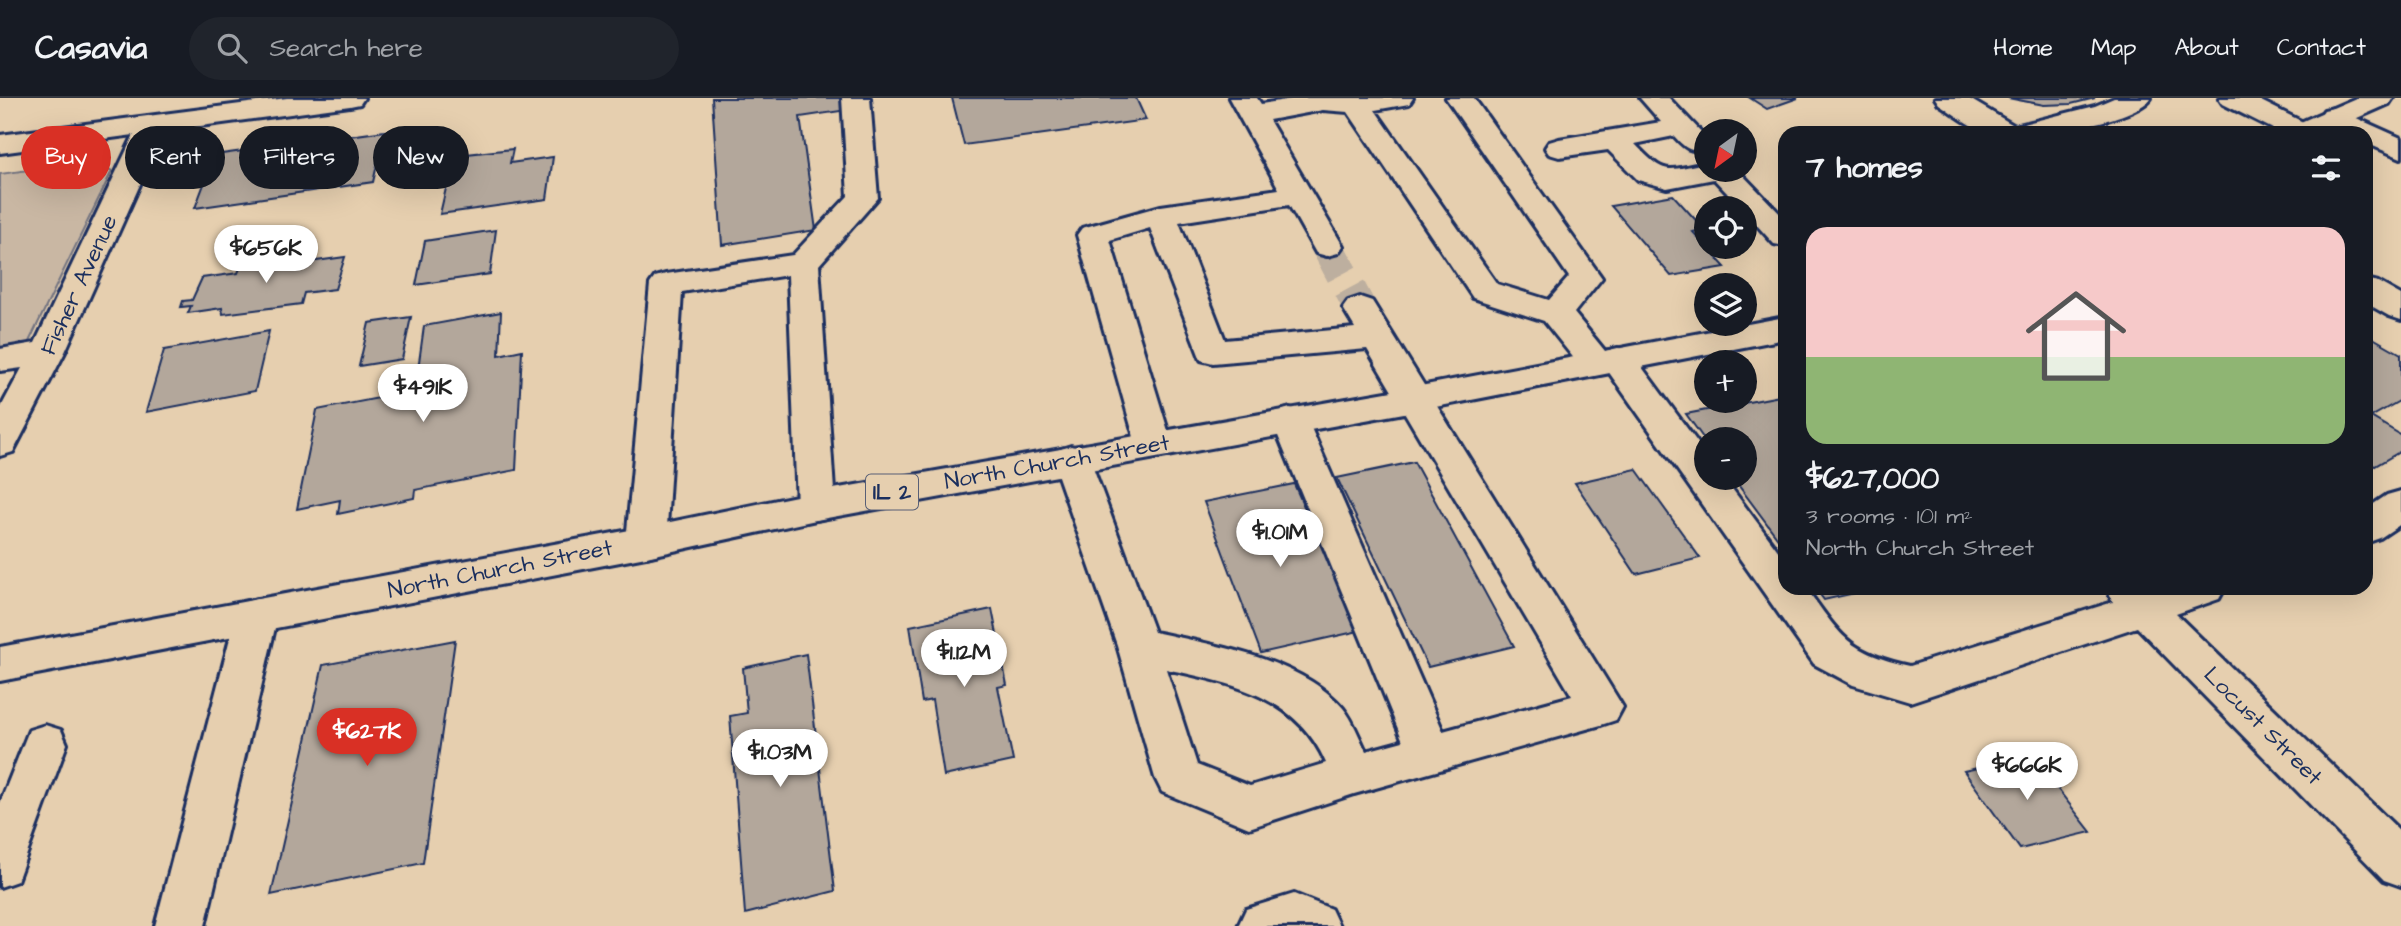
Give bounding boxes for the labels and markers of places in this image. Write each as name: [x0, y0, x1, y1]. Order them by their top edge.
pin: $656K: [217, 226, 315, 285]
pin: $491K: [374, 364, 472, 424]
pin: $1.01M: [1223, 510, 1337, 569]
pin: $1.12M: [907, 630, 1021, 689]
pin: $627K: [318, 708, 416, 768]
pin: $1.03M: [723, 730, 837, 789]
pin: $666K: [1978, 742, 2076, 802]

